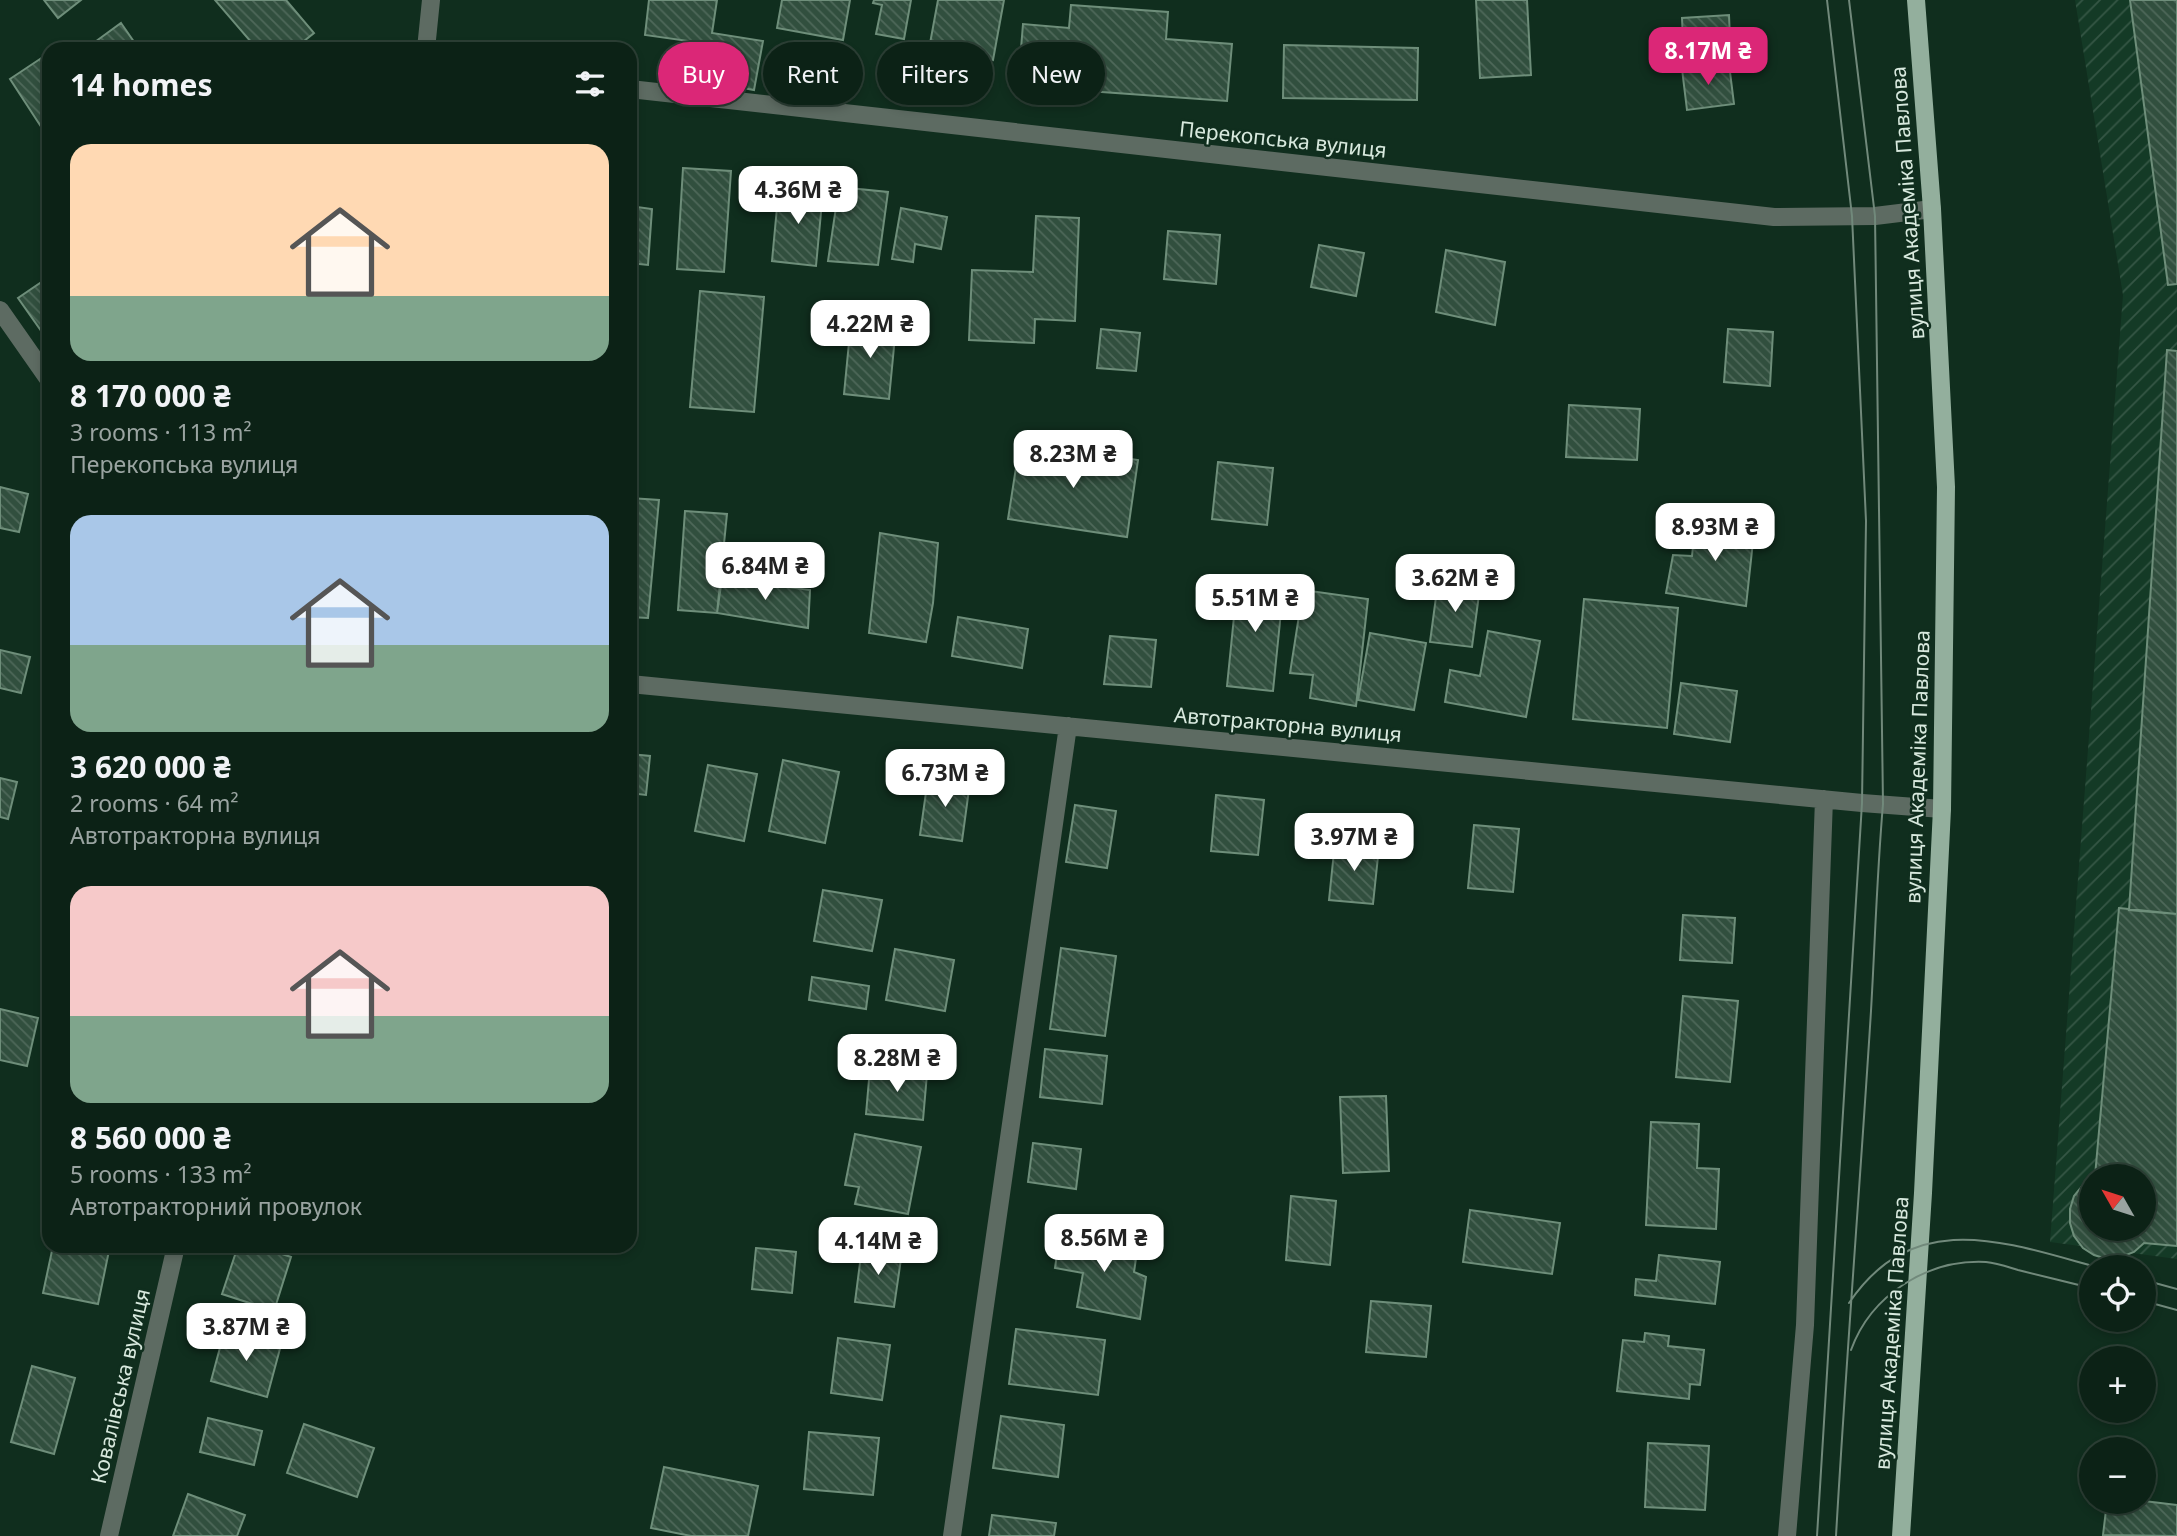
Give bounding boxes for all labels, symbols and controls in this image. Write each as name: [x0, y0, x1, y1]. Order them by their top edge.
pin: 8.17M ₴: [1643, 28, 1773, 87]
text: 8.17M ₴: [1665, 34, 1751, 66]
chip: Buy: [658, 42, 749, 105]
chip: Rent: [763, 42, 863, 105]
chip: Filters: [877, 42, 993, 105]
chip: New: [1007, 42, 1105, 105]
text: 14 homes: [70, 64, 213, 105]
icon: filters: [571, 65, 609, 103]
street label: вулиця Академіка Павлова: [1883, 65, 1931, 341]
street label: Перекопська вулиця: [1178, 114, 1388, 164]
pin: 4.36M ₴: [733, 166, 863, 226]
text: 4.36M ₴: [755, 173, 841, 205]
icon: home: [277, 189, 403, 315]
pin: 4.22M ₴: [805, 300, 935, 360]
text: 4.22M ₴: [827, 307, 913, 339]
text: 8 170 000 ₴: [70, 375, 231, 416]
text: 3 rooms · 113 m²: [70, 416, 252, 448]
pin: 8.23M ₴: [1008, 430, 1138, 490]
text: 8.23M ₴: [1030, 437, 1116, 469]
text: Перекопська вулиця: [70, 448, 298, 480]
pin: 8.93M ₴: [1650, 504, 1780, 563]
text: 8.93M ₴: [1672, 510, 1758, 542]
pin: 6.84M ₴: [700, 542, 830, 602]
text: 6.84M ₴: [722, 549, 808, 581]
pin: 3.62M ₴: [1390, 554, 1520, 614]
icon: home: [277, 560, 403, 686]
text: 3.62M ₴: [1412, 561, 1498, 593]
pin: 5.51M ₴: [1190, 574, 1320, 634]
text: 5.51M ₴: [1212, 581, 1298, 613]
street label: вулиця Академіка Павлова: [1898, 630, 1936, 904]
street label: Автотракторна вулиця: [1173, 700, 1403, 748]
text: 3 620 000 ₴: [70, 746, 231, 787]
pin: 6.73M ₴: [880, 750, 1010, 809]
text: 6.73M ₴: [902, 756, 988, 788]
text: 2 rooms · 64 m²: [70, 787, 239, 819]
pin: 3.97M ₴: [1289, 814, 1419, 873]
text: Автотракторна вулиця: [70, 819, 320, 851]
text: 3.97M ₴: [1311, 820, 1397, 852]
icon: home: [277, 931, 403, 1057]
pin: 8.28M ₴: [832, 1034, 962, 1094]
text: 8.28M ₴: [854, 1041, 940, 1073]
text: 8 560 000 ₴: [70, 1117, 231, 1158]
text: 5 rooms · 133 m²: [70, 1158, 252, 1190]
north arrow: [2079, 1164, 2156, 1241]
map controls: [2079, 1164, 2156, 1514]
text: Автотракторний провулок: [70, 1190, 362, 1222]
street label: вулиця Академіка Павлова: [1867, 1195, 1915, 1471]
pin: 8.56M ₴: [1039, 1214, 1169, 1274]
pin: 4.14M ₴: [813, 1218, 943, 1277]
text: 8.56M ₴: [1061, 1221, 1147, 1253]
text: 4.14M ₴: [835, 1224, 921, 1256]
button: locate: [2079, 1255, 2156, 1332]
street label: Ковалівська вулиця: [84, 1286, 156, 1486]
pin: 3.87M ₴: [181, 1304, 311, 1363]
text: 3.87M ₴: [203, 1310, 289, 1342]
button: +: [2079, 1346, 2156, 1423]
button: −: [2079, 1437, 2156, 1514]

